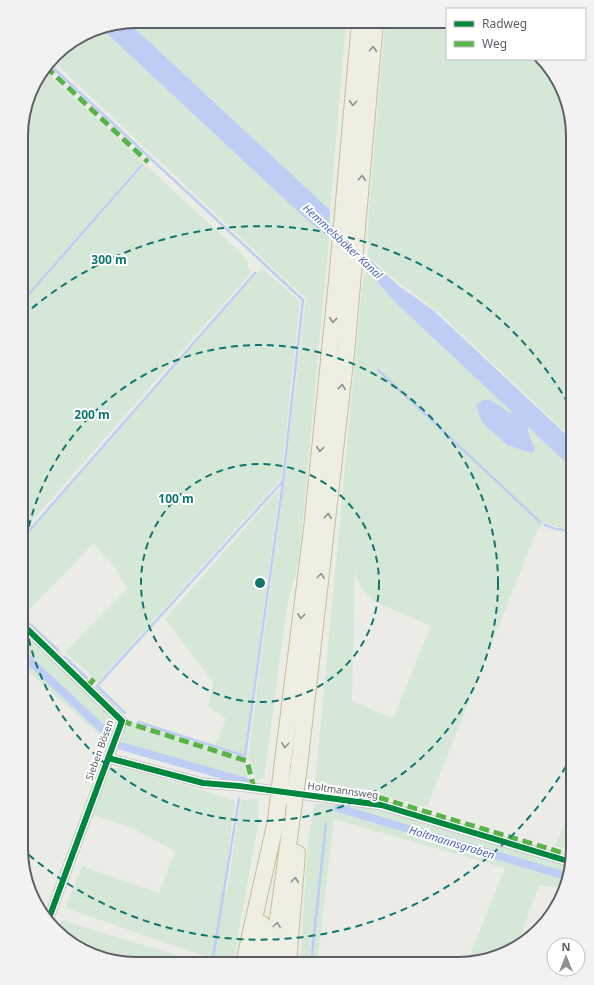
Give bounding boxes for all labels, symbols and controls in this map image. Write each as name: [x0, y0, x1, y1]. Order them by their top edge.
legend: [446, 8, 586, 60]
text: Radweg: [482, 15, 527, 32]
text: Weg: [482, 35, 507, 52]
one-way arrow: [368, 46, 377, 52]
one-way arrow: [348, 100, 357, 106]
one-way arrow: [357, 175, 366, 181]
water label: Hemmelsbäker Kanal: [300, 200, 387, 283]
text: 300 m: [91, 251, 127, 268]
one-way arrow: [329, 317, 338, 323]
one-way arrow: [337, 384, 346, 390]
text: 200 m: [74, 406, 110, 423]
one-way arrow: [316, 446, 325, 452]
text: 100 m: [158, 490, 194, 507]
one-way arrow: [323, 513, 332, 520]
one-way arrow: [316, 573, 325, 579]
centre of rings: [253, 576, 267, 590]
one-way arrow: [297, 613, 306, 619]
street label: Sieben Bösen: [82, 718, 116, 782]
one-way arrow: [281, 742, 290, 748]
street label: Holtmannsweg: [307, 778, 379, 802]
water label: Holtmannsgraben: [407, 822, 497, 862]
one-way arrow: [290, 877, 299, 883]
one-way arrow: [272, 922, 281, 928]
north arrow: [546, 937, 586, 977]
text: N: [562, 939, 570, 954]

